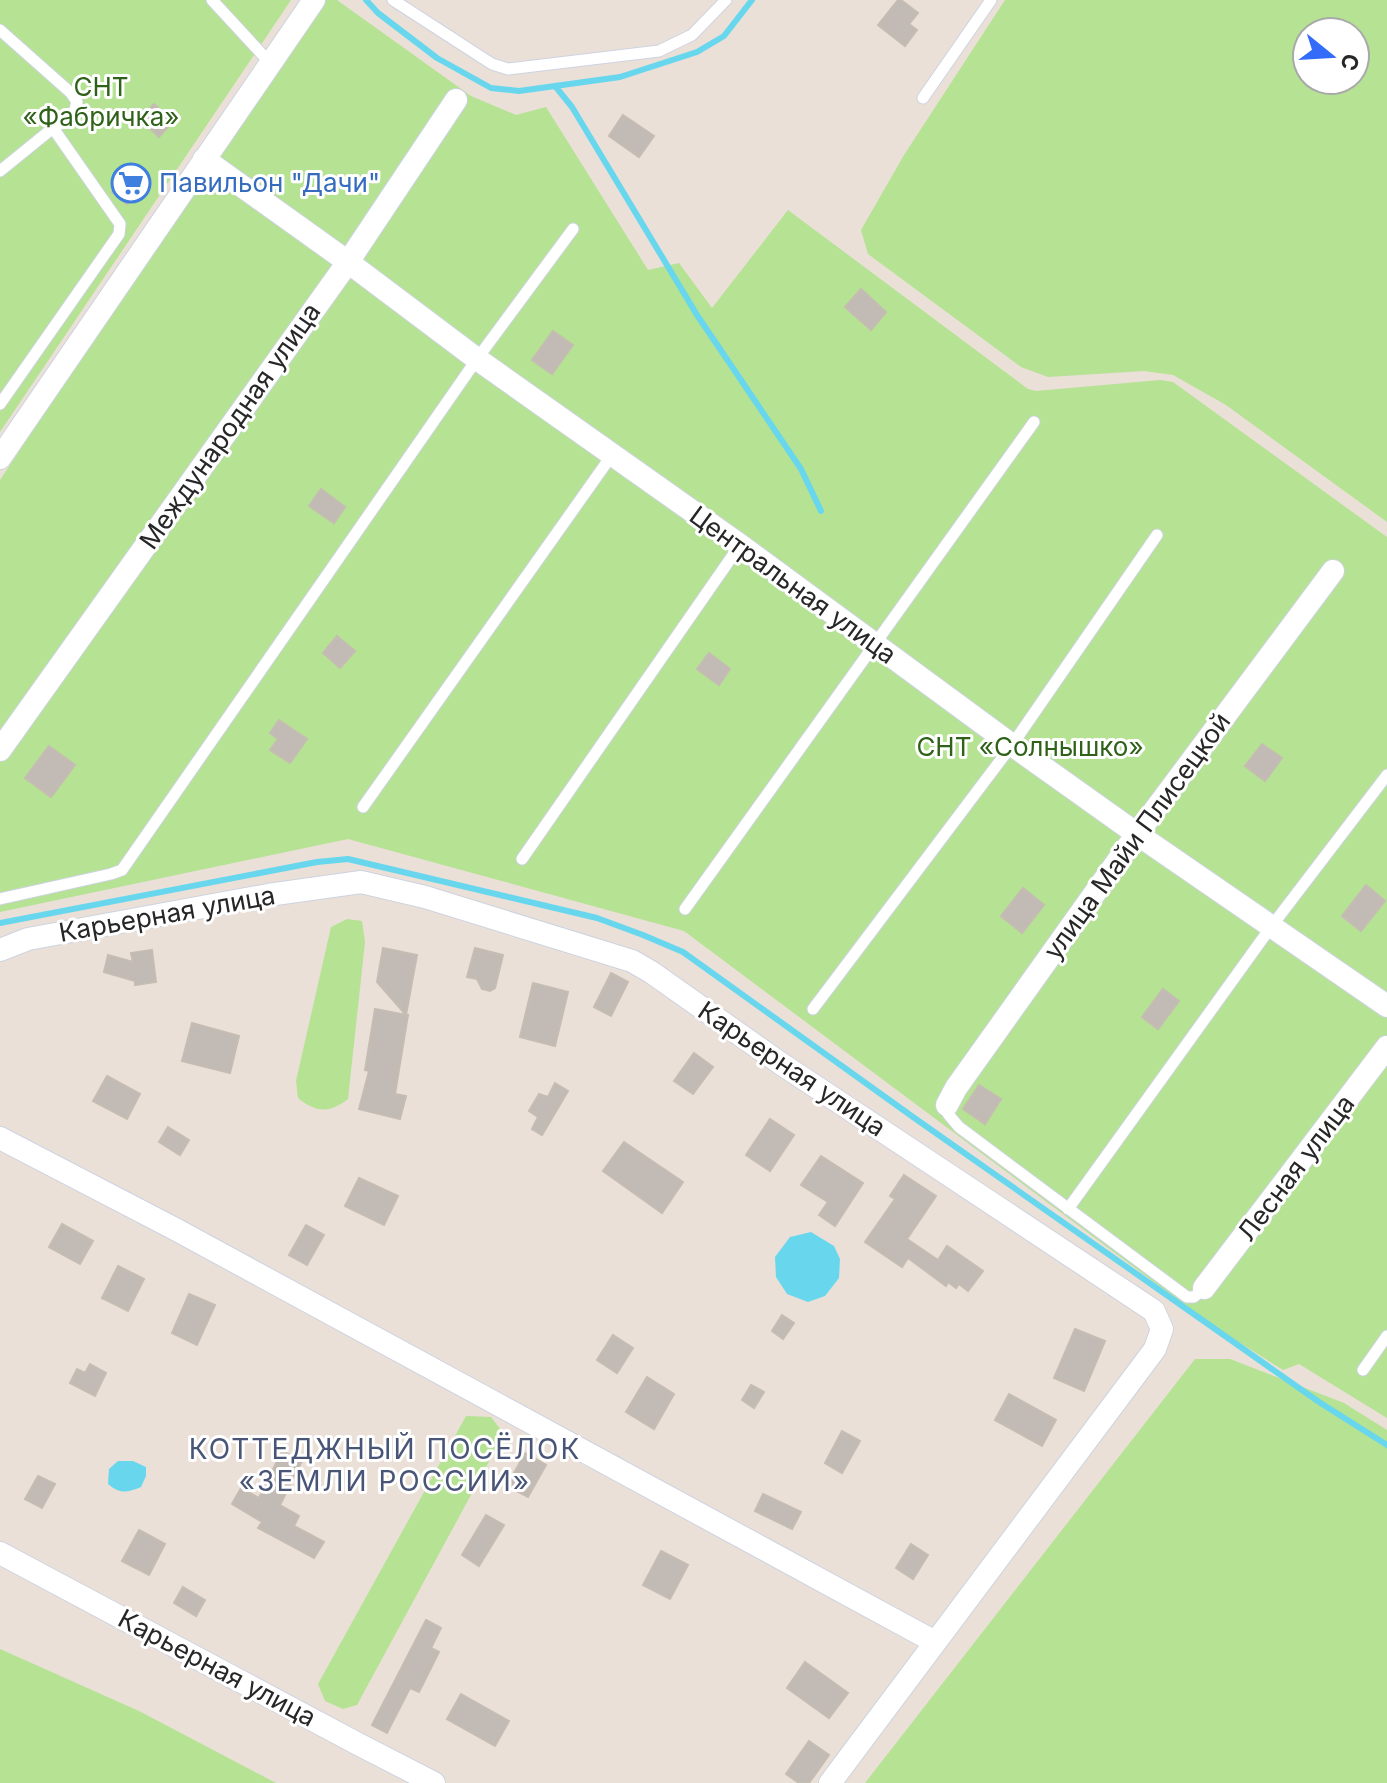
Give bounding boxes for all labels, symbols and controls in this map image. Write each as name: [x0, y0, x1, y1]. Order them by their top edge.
north arrow: [1291, 16, 1371, 96]
text: С: [1335, 50, 1365, 74]
park label: СНТ «Фабричка»: [23, 71, 179, 132]
supermarket icon: Павильон "Дачи": [110, 162, 152, 204]
place label: Павильон "Дачи": [159, 167, 380, 198]
street label: Международная улица: [133, 297, 326, 555]
street label: Центральная улица: [684, 499, 903, 670]
street label: улица Майи Плисецкой: [1037, 706, 1236, 965]
park label: СНТ «Солнышко»: [916, 731, 1144, 762]
street label: Карьерная улица: [56, 879, 278, 948]
street label: Карьерная улица: [693, 994, 892, 1143]
street label: Лесная улица: [1231, 1088, 1361, 1247]
district label: КОТТЕДЖНЫЙ ПОСЁЛОК «ЗЕМЛИ РОССИИ»: [189, 1431, 581, 1498]
street label: Карьерная улица: [113, 1602, 321, 1733]

